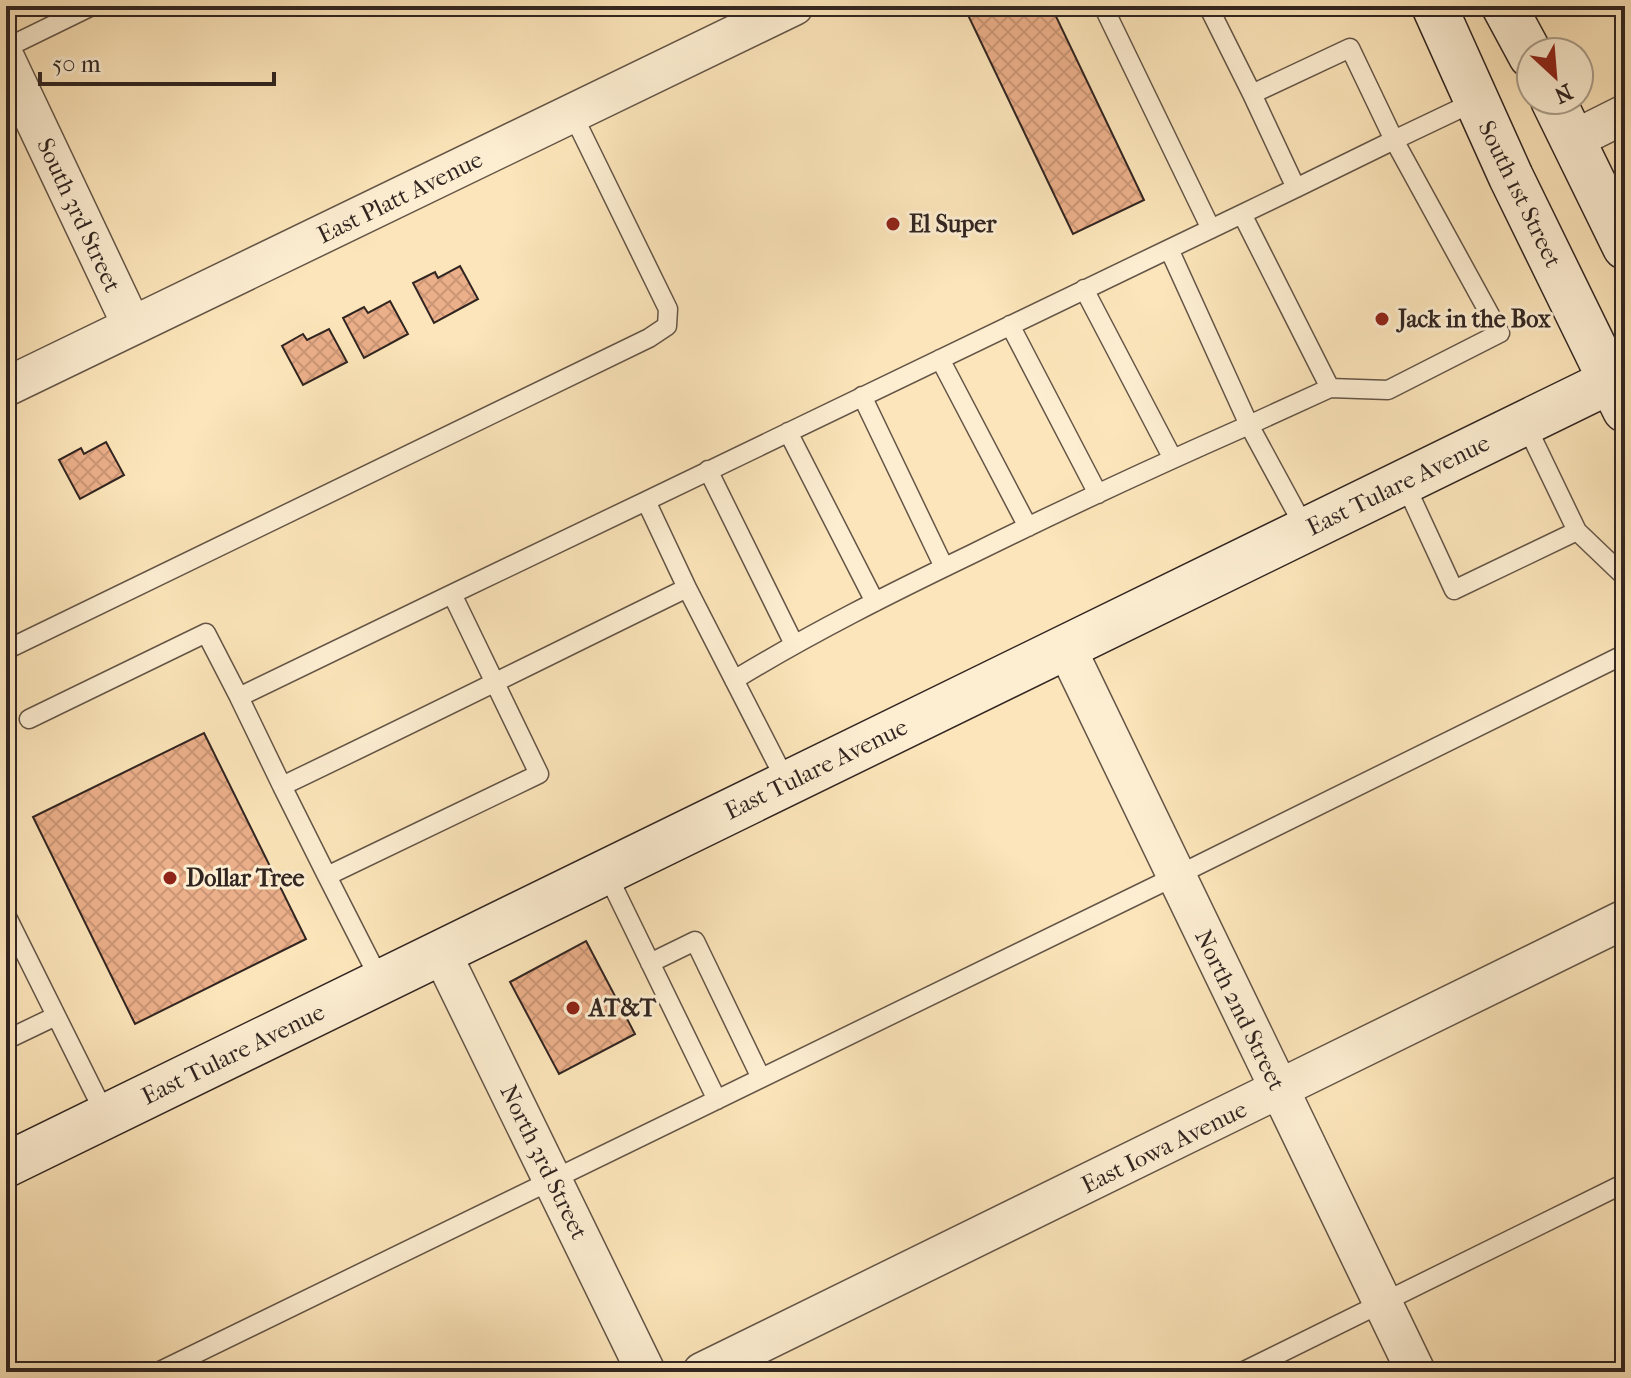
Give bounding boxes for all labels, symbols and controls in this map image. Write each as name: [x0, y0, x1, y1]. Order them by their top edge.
scale bar: [40, 36, 274, 86]
north arrow: [1515, 36, 1595, 116]
text: 50 m: [52, 50, 101, 78]
text: N: [1550, 78, 1577, 109]
street label: South 1st Street: [1472, 116, 1568, 272]
street label: South 3rd Street: [31, 134, 127, 297]
street label: East Platt Avenue: [313, 145, 487, 249]
place label: El Super: [909, 210, 997, 238]
marker: El Super: [884, 215, 902, 233]
place label: Jack in the Box: [1396, 305, 1551, 333]
marker: Jack in the Box: [1373, 310, 1391, 328]
street label: East Tulare Avenue: [1302, 429, 1494, 541]
street label: East Tulare Avenue: [720, 713, 912, 825]
place label: Dollar Tree: [186, 864, 305, 892]
marker: Dollar Tree: [161, 869, 179, 887]
street label: North 2nd Street: [1189, 925, 1291, 1095]
place label: AT&T: [587, 994, 657, 1022]
street label: East Tulare Avenue: [137, 998, 329, 1110]
marker: AT&T: [564, 999, 582, 1017]
street label: North 3rd Street: [494, 1080, 594, 1244]
street label: East Iowa Avenue: [1077, 1095, 1251, 1199]

